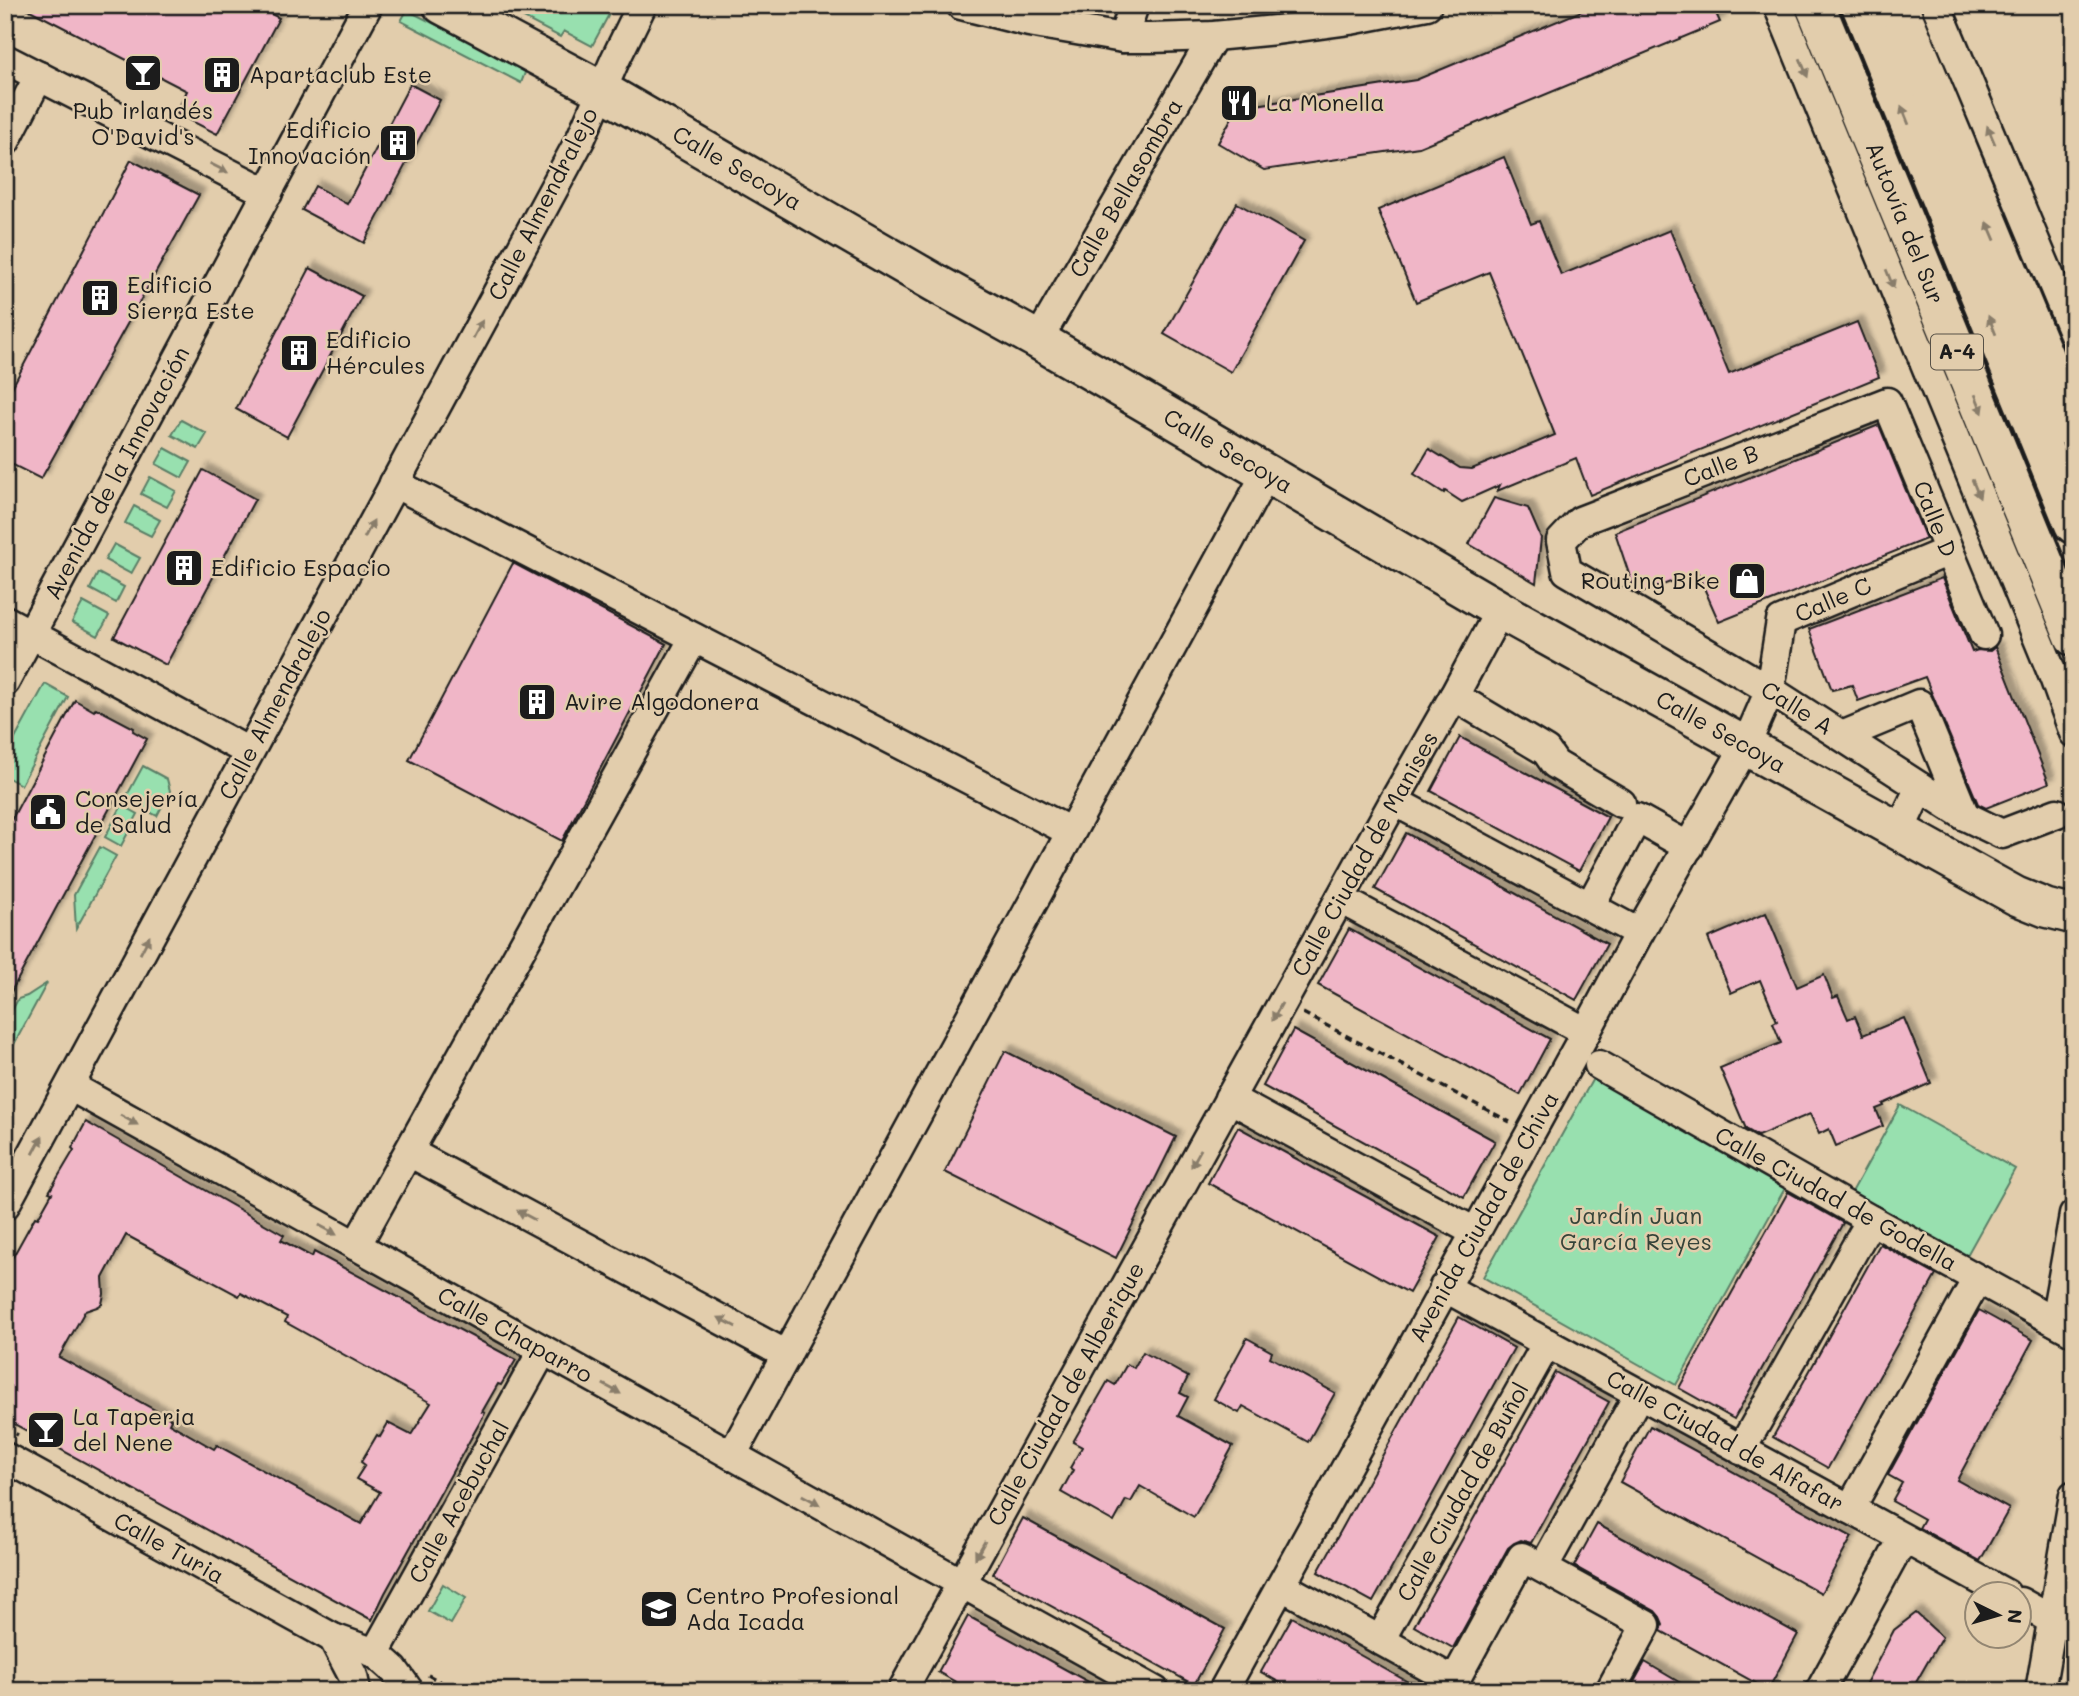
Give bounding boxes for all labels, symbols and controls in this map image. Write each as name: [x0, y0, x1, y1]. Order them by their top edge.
bar icon: Pub irlandés O'David's: [122, 52, 164, 94]
building icon: Apartaclub Este: [201, 54, 243, 96]
one-way arrow: [1798, 58, 1809, 79]
place label: Apartaclub Este: [249, 59, 432, 89]
restaurant icon: La Monella: [1218, 82, 1260, 124]
place label: La Monella: [1266, 87, 1385, 117]
street label: Calle Bellasombra: [1062, 93, 1189, 282]
place label: Pub irlandés O'David's: [73, 95, 213, 151]
street label: Calle Almendralejo: [480, 102, 604, 305]
one-way arrow: [1899, 104, 1910, 125]
place label: Edificio Innovación: [248, 114, 371, 170]
street label: Calle Secoya: [667, 118, 808, 216]
building icon: Edificio Innovación: [377, 122, 419, 164]
one-way arrow: [1985, 125, 1996, 146]
street label: Autovía del Sur: [1860, 137, 1952, 308]
one-way arrow: [209, 162, 229, 173]
one-way arrow: [1986, 220, 1997, 241]
place label: Edificio Sierra Este: [127, 269, 255, 325]
one-way arrow: [1884, 269, 1896, 289]
building icon: Edificio Sierra Este: [79, 277, 121, 319]
one-way arrow: [1986, 314, 1997, 335]
one-way arrow: [472, 319, 483, 339]
place label: Edificio Hércules: [326, 324, 425, 380]
building icon: Edificio Hércules: [278, 332, 320, 374]
road number: A-4: [1931, 334, 1983, 370]
street label: Avenida de la Innovación: [37, 341, 196, 604]
one-way arrow: [1973, 393, 1984, 414]
street label: Calle Secoya: [1158, 401, 1299, 499]
street label: Calle B: [1679, 437, 1763, 493]
street label: Calle D: [1907, 476, 1965, 561]
one-way arrow: [1971, 479, 1982, 500]
one-way arrow: [363, 519, 375, 539]
building icon: Edificio Espacio: [163, 547, 205, 589]
place label: Edificio Espacio: [211, 552, 390, 582]
shop icon: Routing Bike: [1726, 560, 1768, 602]
place label: Routing Bike: [1581, 565, 1720, 595]
street label: Calle C: [1790, 570, 1875, 629]
street label: Calle Almendralejo: [211, 603, 337, 804]
street label: Calle A: [1756, 673, 1839, 741]
building icon: Avire Algodonera: [516, 681, 558, 723]
street label: Calle Secoya: [1651, 683, 1792, 779]
place label: Avire Algodonera: [564, 686, 760, 716]
street label: Calle Ciudad de Manises: [1284, 726, 1444, 981]
place label: Consejería de Salud: [75, 783, 198, 839]
public building icon: Consejería de Salud: [27, 791, 69, 833]
one-way arrow: [139, 935, 151, 955]
one-way arrow: [1271, 1003, 1283, 1022]
street label: Avenida Ciudad de Chiva: [1402, 1086, 1565, 1347]
one-way arrow: [120, 1114, 139, 1126]
street label: Calle Ciudad de Godella: [1710, 1119, 1963, 1277]
one-way arrow: [32, 1136, 44, 1155]
one-way arrow: [1190, 1148, 1202, 1167]
park label: Jardín Juan García Reyes: [1560, 1200, 1712, 1256]
one-way arrow: [516, 1209, 536, 1221]
one-way arrow: [318, 1224, 338, 1236]
street label: Calle Ciudad de Alberique: [980, 1256, 1150, 1531]
street label: Calle Chaparro: [433, 1279, 598, 1389]
one-way arrow: [716, 1317, 736, 1329]
street label: Calle Ciudad de Alfafar: [1602, 1362, 1849, 1518]
street label: Calle Ciudad de Buñol: [1389, 1377, 1535, 1606]
one-way arrow: [603, 1383, 622, 1395]
place label: La Taperia del Nene: [73, 1401, 195, 1457]
bar icon: La Taperia del Nene: [25, 1409, 67, 1451]
street label: Calle Acebuchal: [401, 1415, 515, 1588]
one-way arrow: [801, 1494, 821, 1506]
street label: Calle Turia: [109, 1504, 230, 1590]
one-way arrow: [974, 1540, 986, 1559]
place label: Centro Profesional Ada Icada: [686, 1580, 899, 1636]
north arrow: [1964, 1580, 2034, 1650]
school or university icon: Centro Profesional Ada Icada: [638, 1588, 680, 1630]
text: N: [2002, 1608, 2029, 1625]

